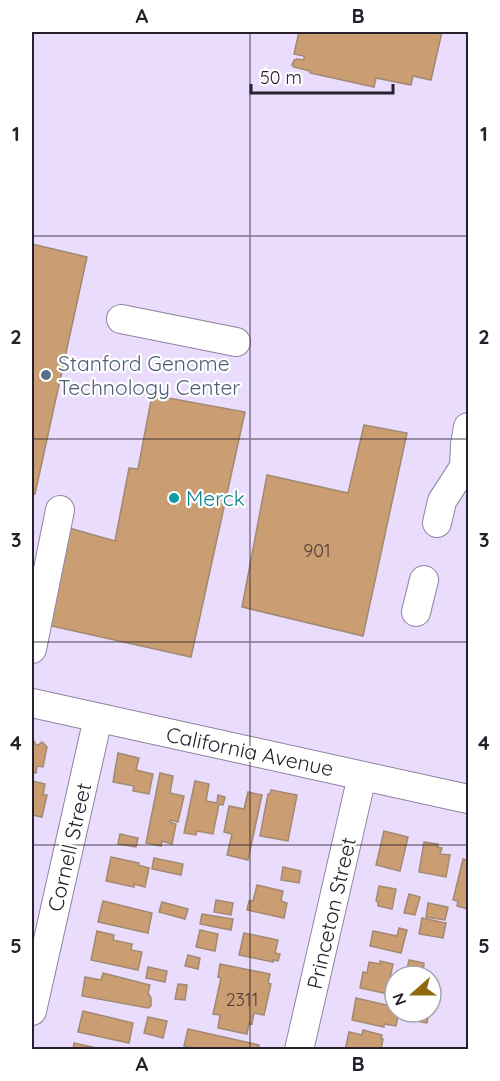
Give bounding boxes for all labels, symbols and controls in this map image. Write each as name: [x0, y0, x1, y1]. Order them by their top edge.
text: A: [136, 3, 149, 28]
text: B: [351, 3, 365, 28]
scale bar: [251, 57, 394, 95]
text: 50 m: [260, 66, 302, 89]
text: 1: [12, 121, 20, 146]
text: 1: [480, 121, 488, 146]
text: 2: [10, 324, 22, 349]
text: 2: [478, 324, 490, 349]
place label: Stanford Genome Technology Center: [58, 350, 240, 400]
marker: Stanford Genome Technology Center: [39, 368, 53, 382]
place label: Merck: [186, 485, 245, 511]
marker: Merck: [167, 491, 181, 505]
text: 3: [11, 527, 21, 552]
text: 3: [479, 527, 489, 552]
house number: 901: [303, 539, 331, 562]
street label: California Avenue: [164, 721, 336, 781]
text: 4: [10, 730, 22, 755]
text: 4: [478, 730, 490, 755]
street label: Cornell Street: [42, 780, 96, 914]
street label: Princeton Street: [301, 835, 361, 991]
text: 5: [10, 933, 22, 958]
text: 5: [478, 933, 490, 958]
north arrow: [383, 964, 443, 1024]
house number: 2311: [226, 988, 258, 1011]
text: N: [388, 990, 410, 1008]
text: A: [136, 1051, 149, 1076]
text: B: [351, 1051, 365, 1076]

